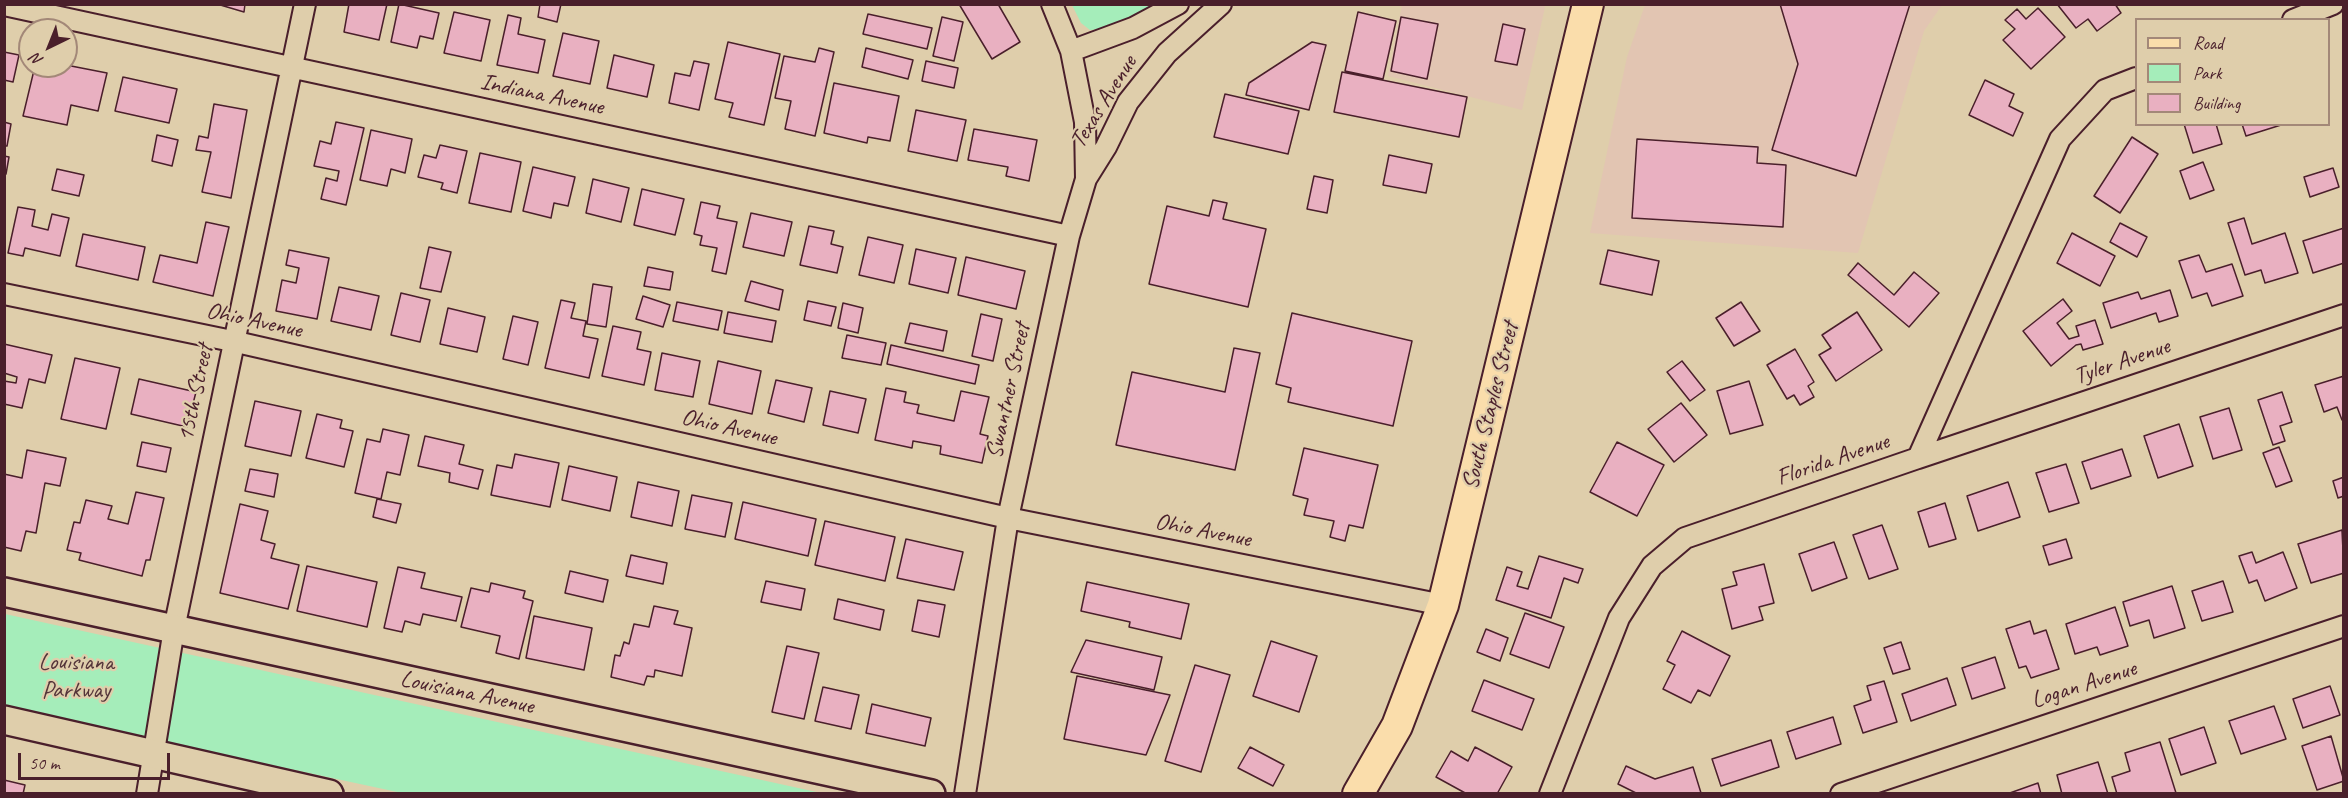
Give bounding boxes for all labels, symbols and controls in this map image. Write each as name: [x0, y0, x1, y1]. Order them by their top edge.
north arrow: [18, 18, 78, 78]
legend: [2135, 18, 2330, 126]
text: Road: [2193, 32, 2223, 54]
text: N: [27, 49, 48, 70]
street label: Texas Avenue: [1064, 50, 1144, 154]
text: Park: [2193, 62, 2222, 84]
street label: Indiana Avenue: [478, 68, 606, 122]
text: Building: [2193, 92, 2240, 114]
street label: Ohio Avenue: [203, 297, 305, 345]
street label: South Staples Street: [1456, 319, 1526, 493]
street label: Swantner Street: [981, 321, 1037, 461]
street label: Tyler Avenue: [2070, 332, 2174, 392]
street label: 15th Street: [172, 342, 220, 444]
street label: Ohio Avenue: [678, 403, 780, 453]
street label: Florida Avenue: [1773, 427, 1893, 493]
street label: Ohio Avenue: [1153, 508, 1253, 554]
park label: Louisiana Parkway: [39, 649, 113, 705]
street label: Logan Avenue: [2028, 655, 2140, 715]
street label: Louisiana Avenue: [398, 665, 536, 721]
scale bar: [21, 741, 172, 779]
text: 50 m: [29, 752, 60, 774]

